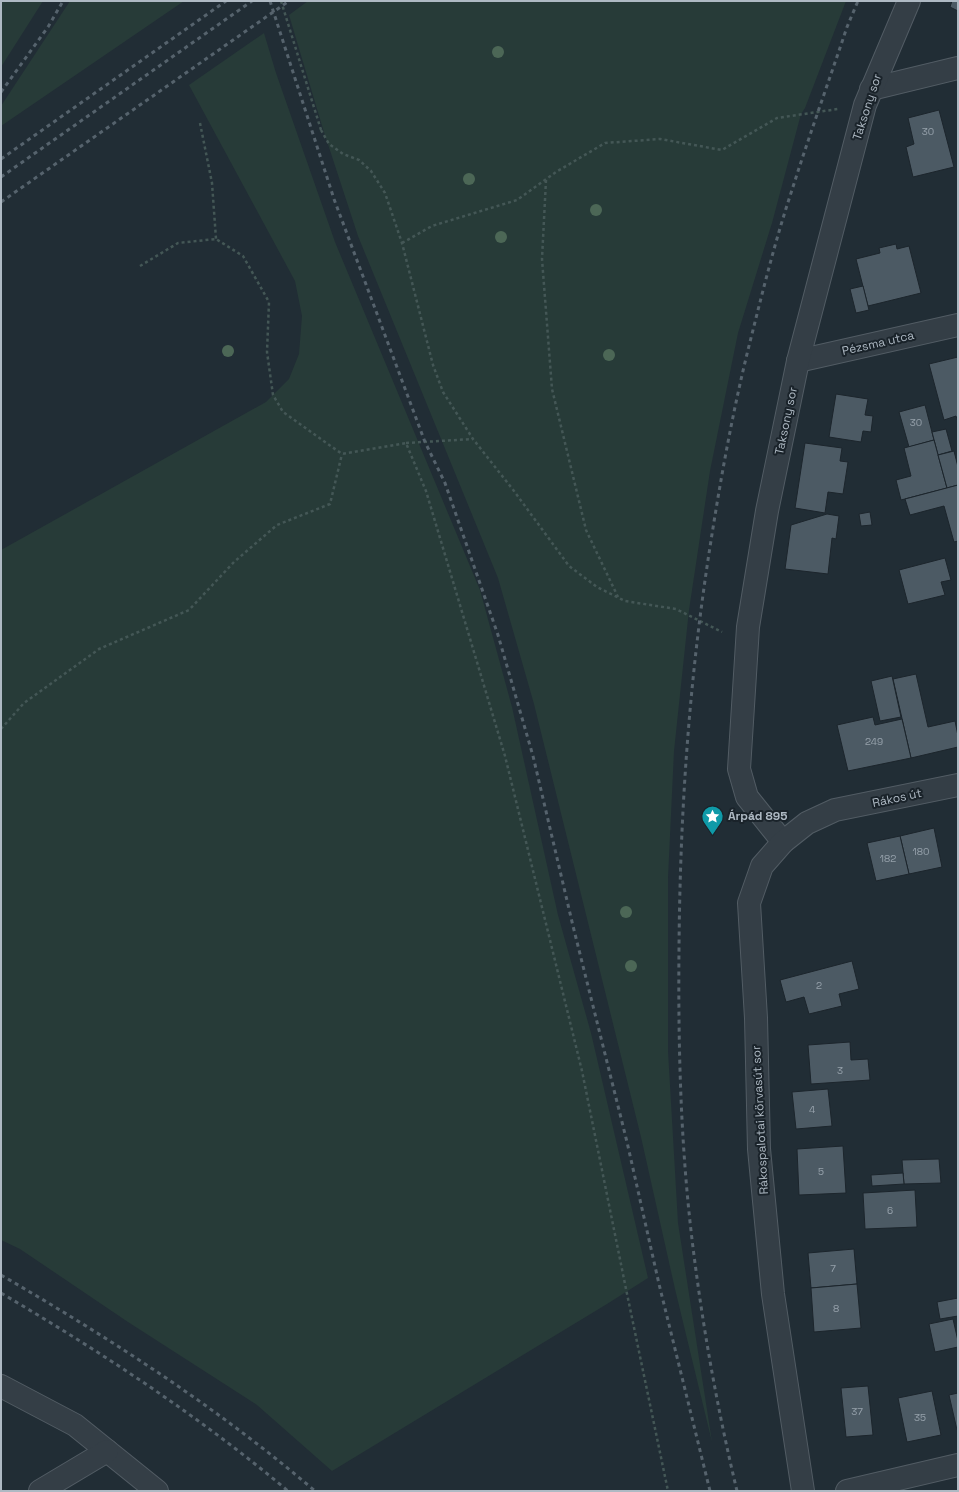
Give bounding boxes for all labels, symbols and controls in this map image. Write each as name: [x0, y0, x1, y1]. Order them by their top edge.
street label: Taksony sor: [849, 71, 885, 142]
house number: 30: [922, 125, 934, 138]
street label: Pézsma utca: [840, 327, 916, 359]
street label: Taksony sor: [771, 385, 801, 456]
house number: 30: [910, 416, 922, 429]
house number: 249: [865, 735, 883, 748]
street label: Rákos út: [871, 785, 923, 811]
place icon: Árpád 895: [700, 803, 726, 836]
place label: Árpád 895: [728, 808, 787, 824]
house number: 180: [913, 845, 929, 858]
house number: 182: [880, 852, 896, 865]
house number: 2: [816, 979, 822, 992]
street label: Rákospalotai körvasút sor: [748, 1045, 772, 1195]
house number: 3: [837, 1064, 843, 1077]
house number: 4: [809, 1103, 815, 1116]
house number: 5: [818, 1165, 824, 1178]
house number: 6: [887, 1204, 893, 1217]
house number: 7: [830, 1262, 836, 1275]
house number: 8: [833, 1302, 839, 1315]
house number: 37: [851, 1405, 863, 1418]
house number: 35: [914, 1411, 926, 1424]

